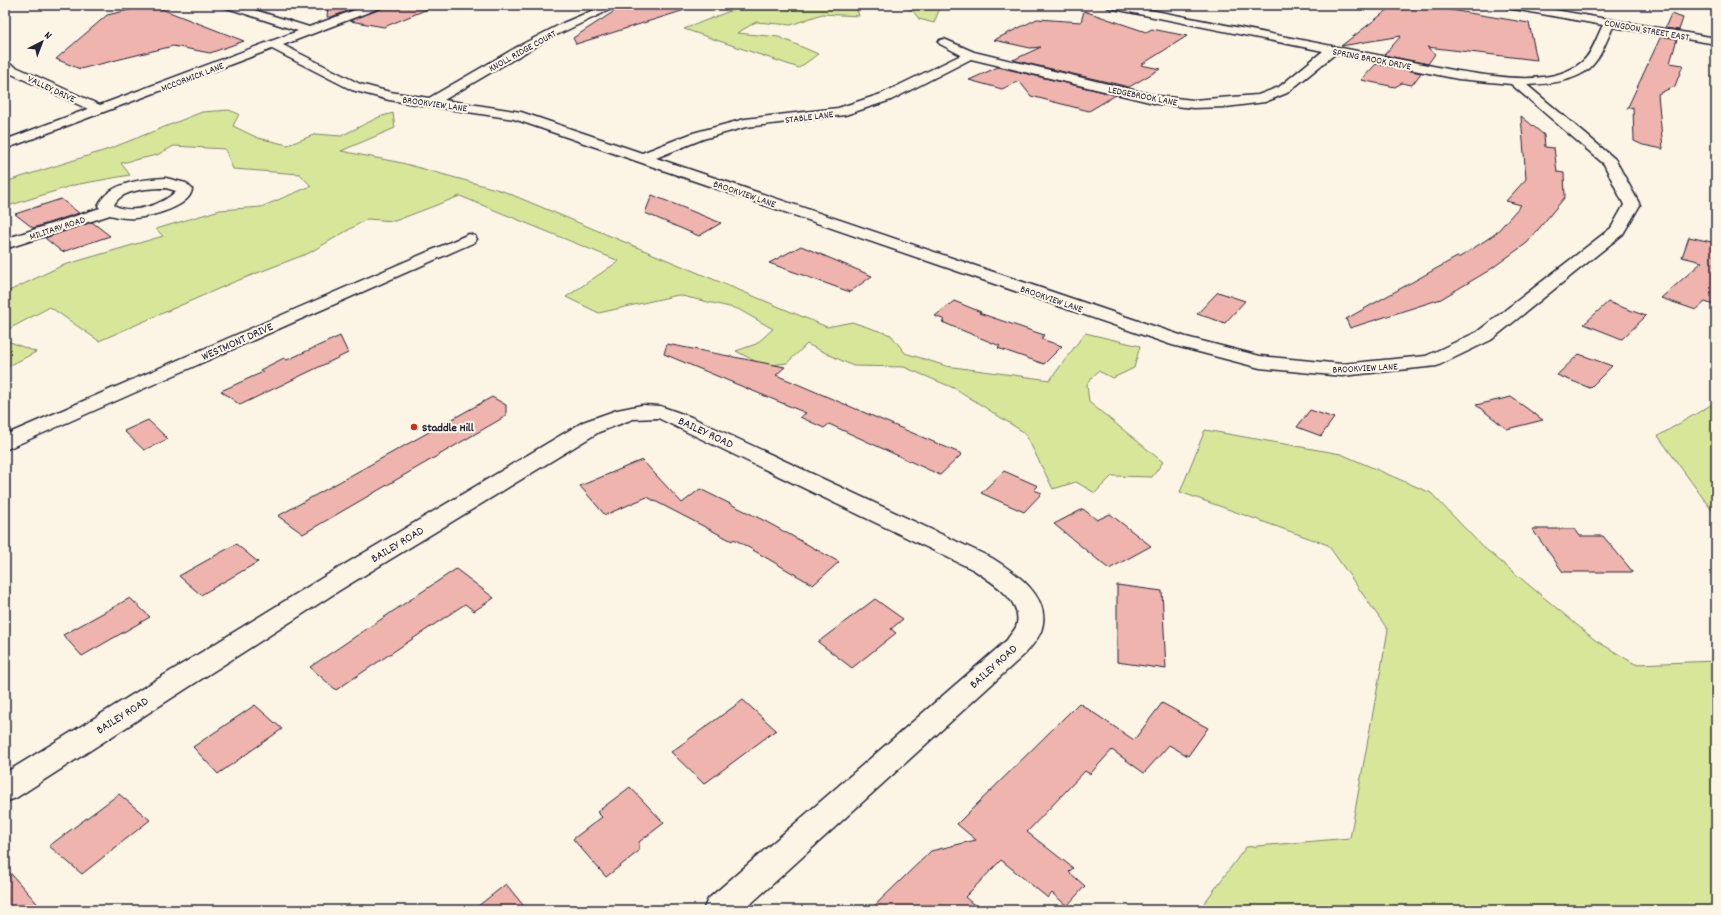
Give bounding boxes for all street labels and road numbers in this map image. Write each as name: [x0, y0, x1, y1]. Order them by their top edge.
street label: CONGDON STREET EAST: [1603, 17, 1690, 45]
street label: KNOLL RIDGE COURT: [487, 27, 559, 76]
street label: SPRING BROOK DRIVE: [1331, 45, 1413, 75]
street label: MCCORMICK LANE: [159, 59, 227, 96]
street label: VALLEY DRIVE: [25, 73, 78, 107]
street label: LEDGEBROOK LANE: [1107, 83, 1179, 111]
street label: BROOKVIEW LANE: [401, 94, 468, 117]
street label: STABLE LANE: [784, 108, 835, 128]
street label: BROOKVIEW LANE: [711, 178, 778, 212]
street label: MILITARY ROAD: [28, 213, 87, 244]
street label: BROOKVIEW LANE: [1018, 283, 1085, 317]
street label: WESTMONT DRIVE: [199, 319, 277, 366]
street label: BROOKVIEW LANE: [1332, 360, 1398, 378]
street label: BAILEY ROAD: [675, 413, 736, 454]
street label: BAILEY ROAD: [368, 523, 427, 568]
street label: BAILEY ROAD: [966, 641, 1022, 693]
street label: BAILEY ROAD: [93, 693, 152, 739]

